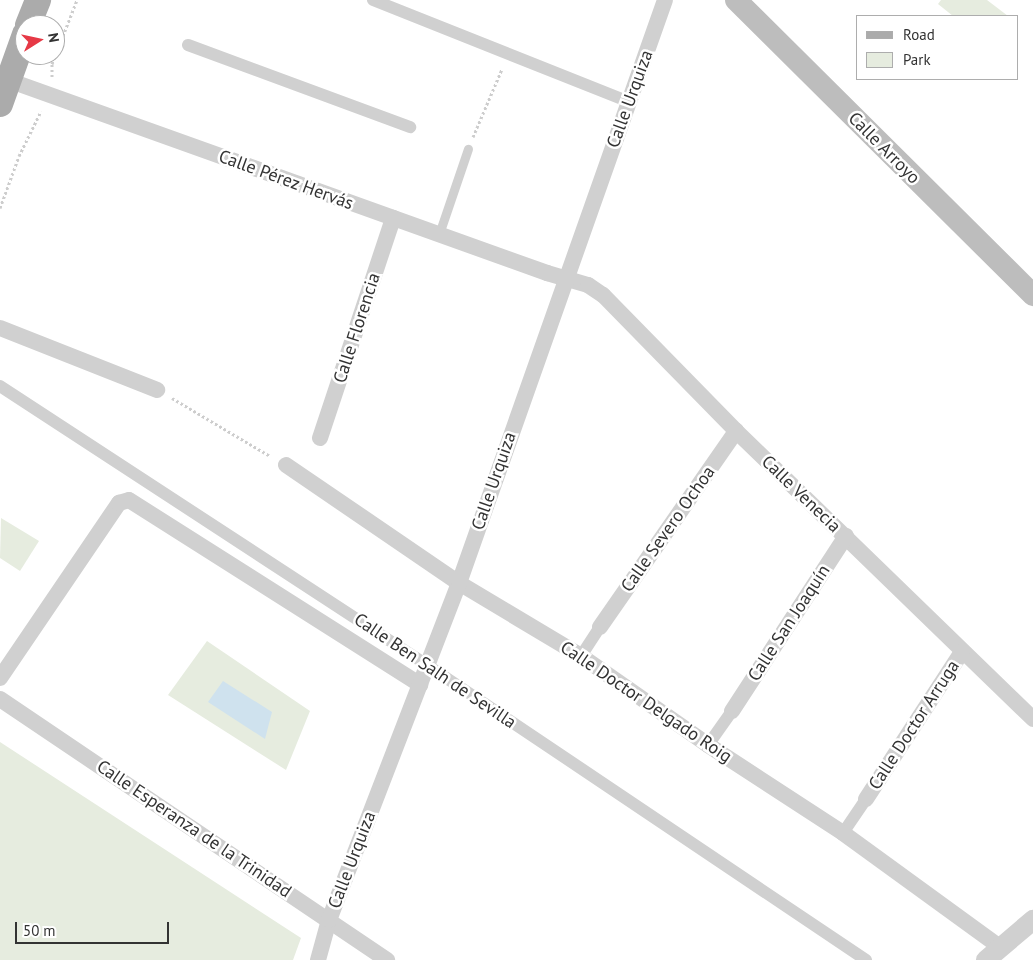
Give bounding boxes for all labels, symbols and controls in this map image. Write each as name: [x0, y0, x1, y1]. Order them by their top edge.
north arrow: [15, 15, 65, 65]
legend: [856, 15, 1018, 80]
text: Road: [903, 25, 935, 44]
text: N: [44, 31, 63, 44]
street label: Calle Urquiza: [602, 47, 658, 151]
text: Park: [903, 50, 931, 69]
street label: Calle Arroyo: [843, 107, 925, 189]
street label: Calle Pérez Hervás: [215, 146, 357, 214]
street label: Calle Florencia: [329, 270, 385, 386]
street label: Calle Urquiza: [467, 429, 521, 533]
street label: Calle Venecia: [757, 451, 845, 537]
street label: Calle Severo Ochoa: [617, 462, 719, 596]
street label: Calle San Joaquín: [743, 561, 835, 685]
street label: Calle Ben Salh de Sevilla: [350, 609, 520, 733]
street label: Calle Doctor Delgado Roig: [556, 636, 736, 768]
street label: Calle Doctor Arruga: [864, 656, 964, 794]
street label: Calle Esperanza de la Trinidad: [92, 756, 296, 902]
street label: Calle Urquiza: [324, 808, 380, 912]
scale bar: [18, 912, 171, 944]
text: 50 m: [23, 921, 56, 940]

